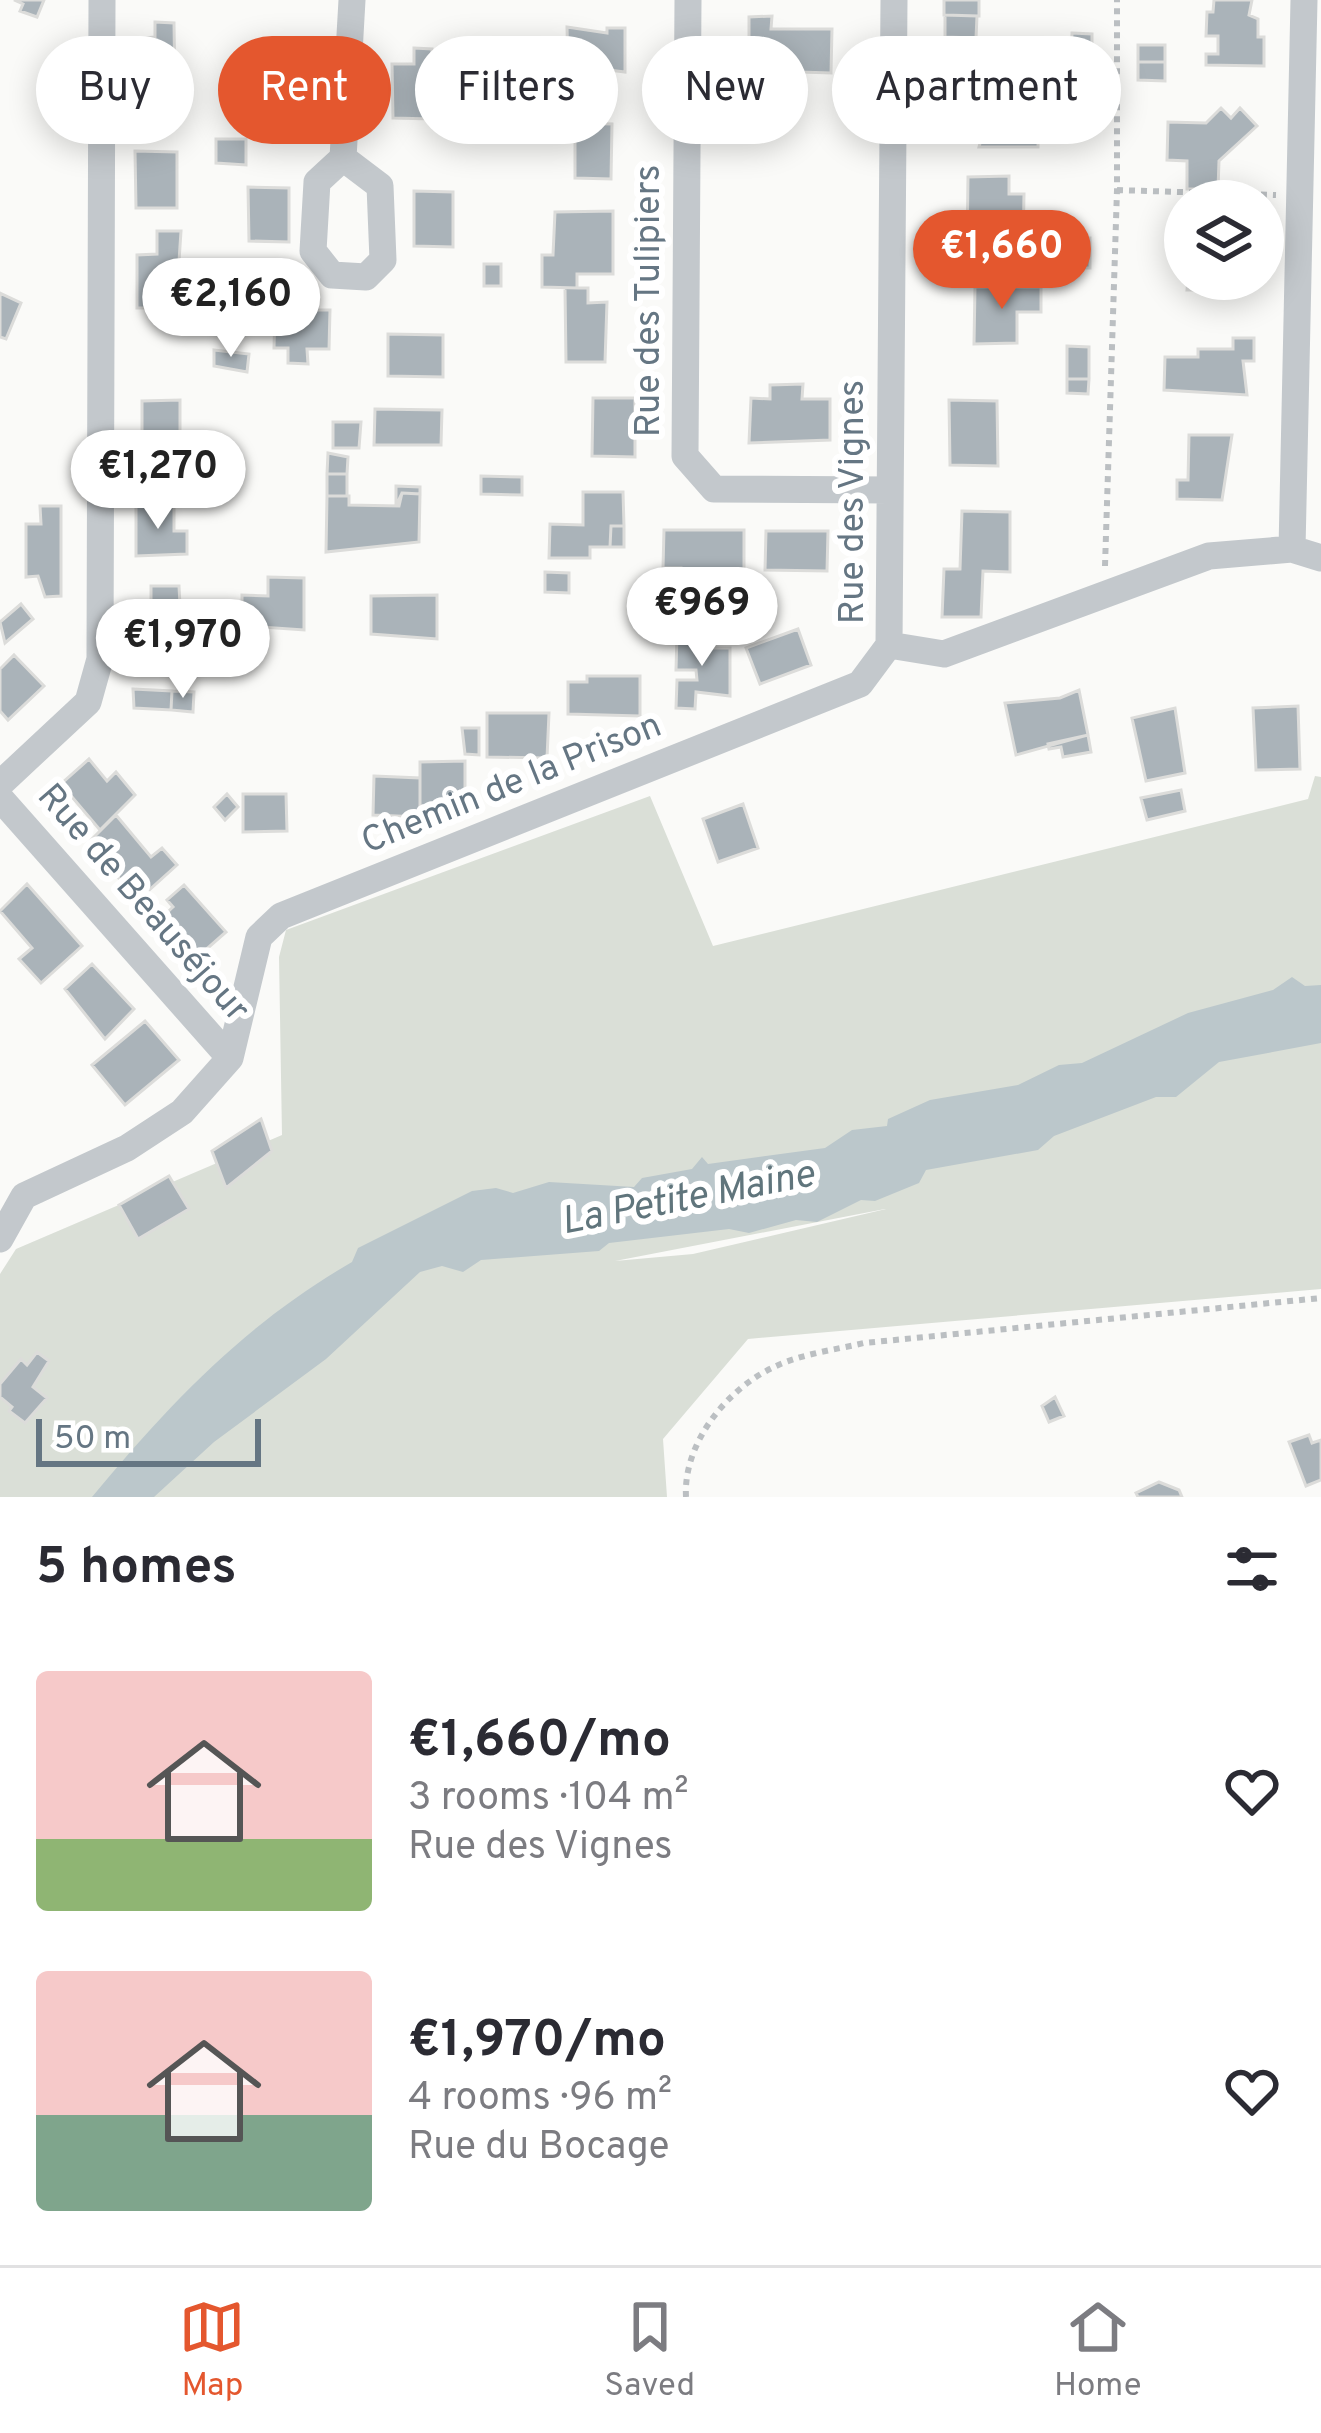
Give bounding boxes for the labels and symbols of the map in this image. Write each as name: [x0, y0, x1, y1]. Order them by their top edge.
street label: Rue des Tulipiers: [627, 165, 673, 437]
pin: €1,660: [904, 210, 1100, 312]
pin: €2,160: [133, 258, 329, 360]
street label: Rue des Vignes: [831, 380, 877, 624]
pin: €1,270: [60, 430, 256, 532]
pin: €969: [631, 567, 773, 669]
pin: €1,970: [85, 599, 281, 701]
street label: Chemin de la Prison: [355, 704, 669, 866]
street label: Rue de Beauséjour: [26, 775, 258, 1033]
water label: La Petite Maine: [557, 1151, 820, 1249]
scale bar: [36, 1413, 261, 1466]

